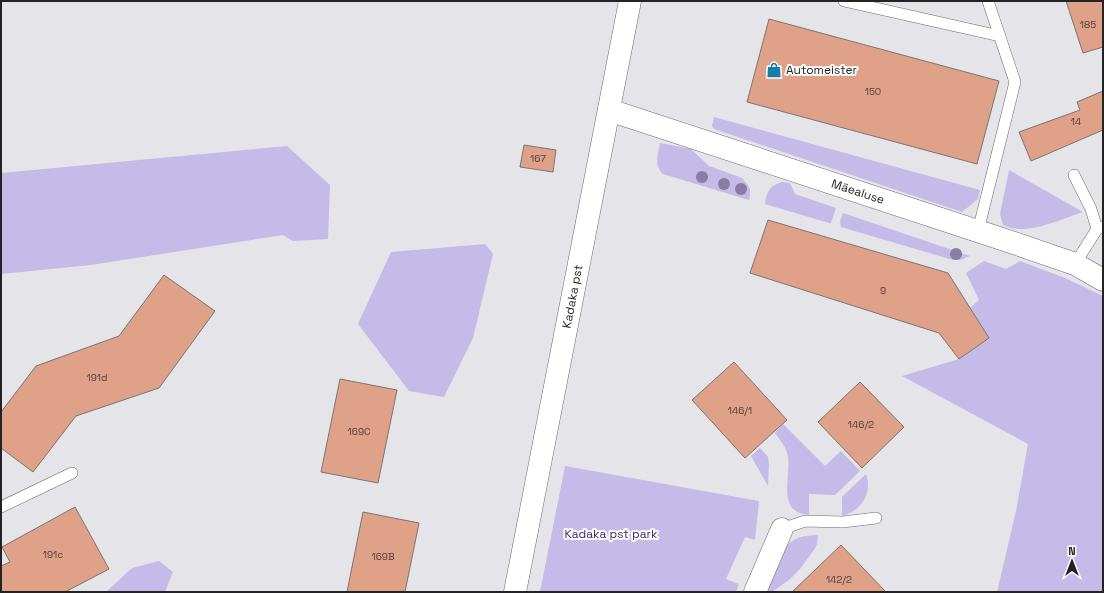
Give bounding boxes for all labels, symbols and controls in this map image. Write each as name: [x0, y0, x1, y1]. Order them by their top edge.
house number: 185: [1080, 18, 1096, 31]
shop icon: Automeister: [765, 61, 783, 79]
place label: Automeister: [786, 62, 858, 78]
house number: 150: [865, 85, 881, 98]
house number: 14: [1071, 115, 1081, 128]
house number: 167: [530, 152, 546, 165]
street label: Mäealuse: [829, 176, 887, 208]
street label: Kadaka pst: [558, 263, 587, 330]
house number: 9: [880, 284, 886, 297]
house number: 191d: [87, 371, 107, 384]
house number: 146/1: [728, 404, 752, 417]
house number: 146/2: [848, 418, 874, 431]
house number: 169C: [348, 425, 370, 438]
park label: Kadaka pst park: [564, 526, 658, 542]
north arrow: [1052, 541, 1092, 581]
text: N: [1068, 544, 1076, 558]
house number: 191c: [43, 548, 63, 561]
house number: 169B: [371, 550, 395, 563]
house number: 142/2: [826, 573, 852, 586]

